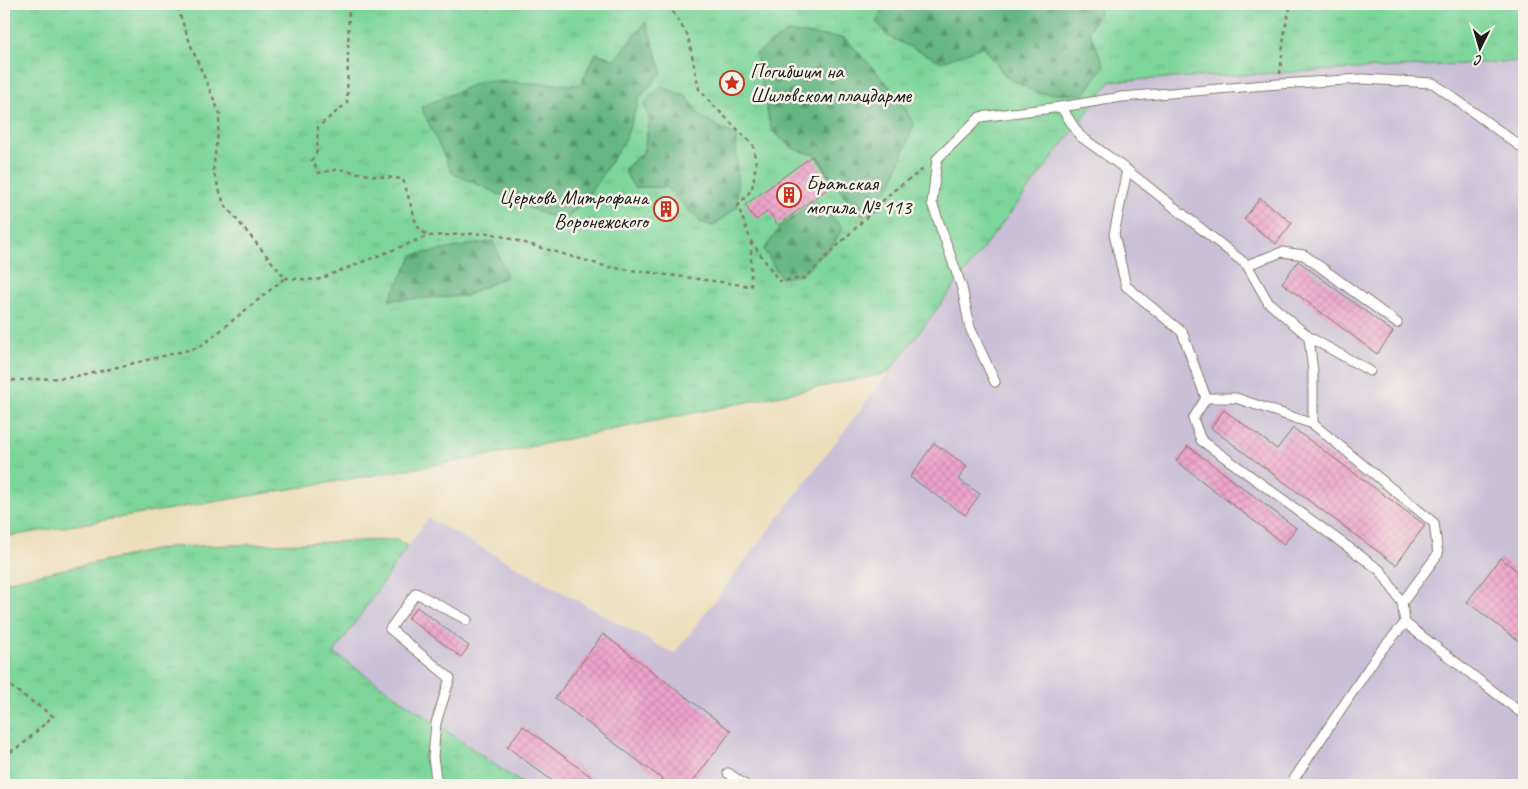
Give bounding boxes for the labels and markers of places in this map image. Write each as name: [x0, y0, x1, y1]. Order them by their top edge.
place label: Погибшим на Шиловском плацдарме: [750, 58, 912, 108]
place icon: Погибшим на Шиловском плацдарме: [719, 70, 745, 96]
place label: Братская могила № 113: [806, 170, 913, 220]
building icon: Братская могила № 113: [776, 182, 802, 208]
place label: Церковь Митрофана Воронежского: [499, 184, 651, 234]
building icon: Церковь Митрофана Воронежского: [653, 196, 679, 222]

